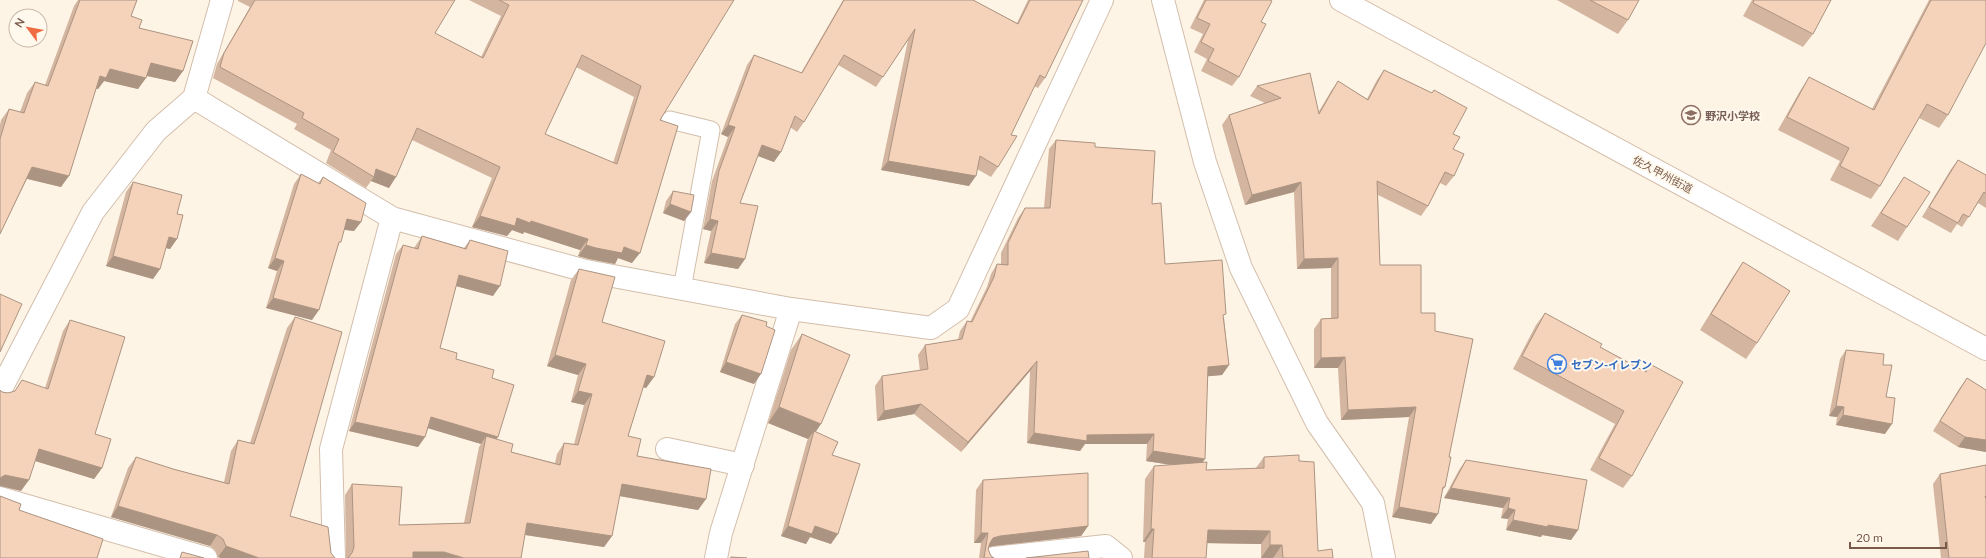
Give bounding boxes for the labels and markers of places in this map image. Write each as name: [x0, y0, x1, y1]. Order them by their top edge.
school or university icon: 野沢小学校: [1680, 104, 1702, 126]
place label: 野沢小学校: [1705, 109, 1760, 122]
supermarket icon: セブン-イレブン: [1546, 353, 1568, 375]
place label: セブン-イレブン: [1571, 358, 1652, 371]

